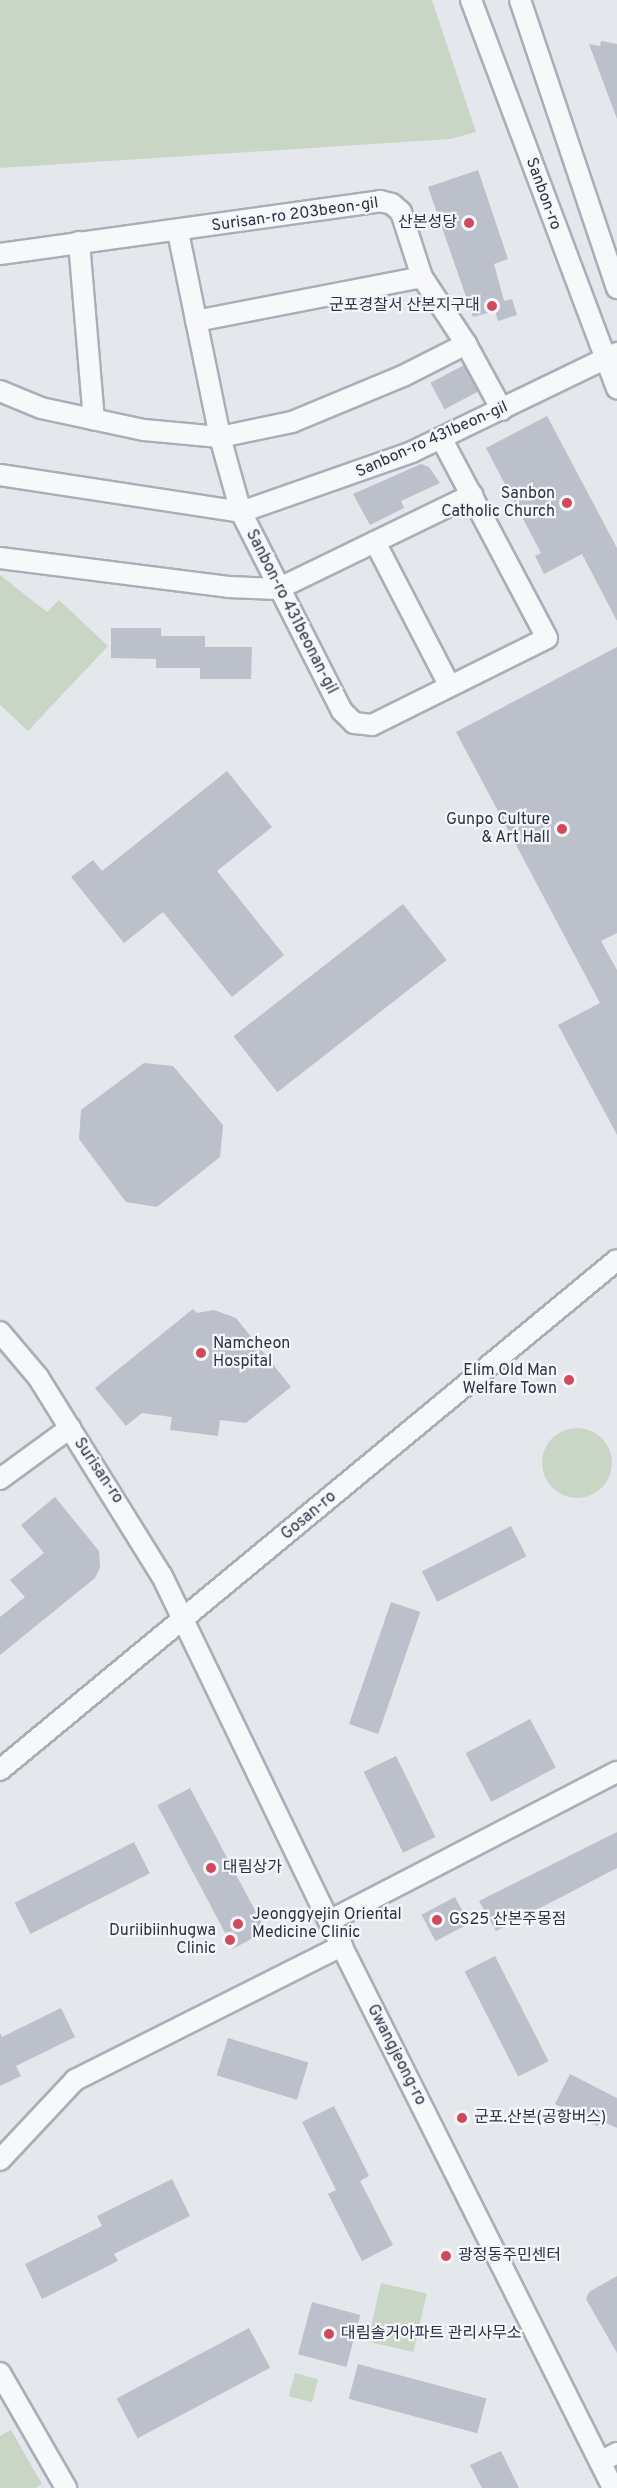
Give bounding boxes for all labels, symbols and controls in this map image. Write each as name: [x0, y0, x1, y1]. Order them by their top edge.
street label: Sanbon-ro: [521, 155, 565, 233]
street label: Surisan-ro 203beon-gil: [210, 194, 380, 236]
place label: 산본성당: [398, 213, 457, 233]
marker: 산본성당: [462, 216, 476, 230]
place label: 군포경찰서 산본지구대: [329, 296, 480, 316]
marker: 군포경찰서 산본지구대: [485, 299, 499, 313]
street label: Sanbon-ro 431beon-gil: [353, 398, 511, 482]
place label: Sanbon Catholic Church: [441, 484, 555, 522]
marker: Sanbon Catholic Church: [560, 496, 574, 510]
street label: Sanbon-ro 431beonan-gil: [241, 527, 341, 697]
place label: Gunpo Culture & Art Hall: [446, 810, 550, 848]
marker: Gunpo Culture & Art Hall: [555, 822, 569, 836]
place label: Namcheon Hospital: [213, 1334, 290, 1372]
marker: Namcheon Hospital: [194, 1346, 208, 1360]
place label: Elim Old Man Welfare Town: [462, 1361, 557, 1399]
marker: Elim Old Man Welfare Town: [562, 1373, 576, 1387]
street label: Surisan-ro: [69, 1435, 127, 1507]
street label: Gosan-ro: [278, 1487, 340, 1545]
place label: 대림상가: [223, 1858, 282, 1878]
marker: 대림상가: [204, 1861, 218, 1875]
place label: Jeonggyejin Oriental Medicine Clinic: [252, 1905, 402, 1943]
place label: GS25 산본주몽점: [449, 1910, 567, 1930]
marker: GS25 산본주몽점: [430, 1913, 444, 1927]
marker: Jeonggyejin Oriental Medicine Clinic: [229, 1915, 247, 1933]
place label: Duriibiinhugwa Clinic: [109, 1921, 216, 1959]
marker: Duriibiinhugwa Clinic: [221, 1931, 239, 1949]
street label: Gwangjeong-ro: [362, 2001, 430, 2109]
place label: 군포.산본(공항버스): [474, 2108, 606, 2128]
marker: 군포.산본(공항버스): [455, 2111, 469, 2125]
place label: 광정동주민센터: [458, 2246, 561, 2266]
marker: 광정동주민센터: [439, 2249, 453, 2263]
place label: 대림솔거아파트 관리사무소: [341, 2324, 521, 2344]
marker: 대림솔거아파트 관리사무소: [322, 2327, 336, 2341]

